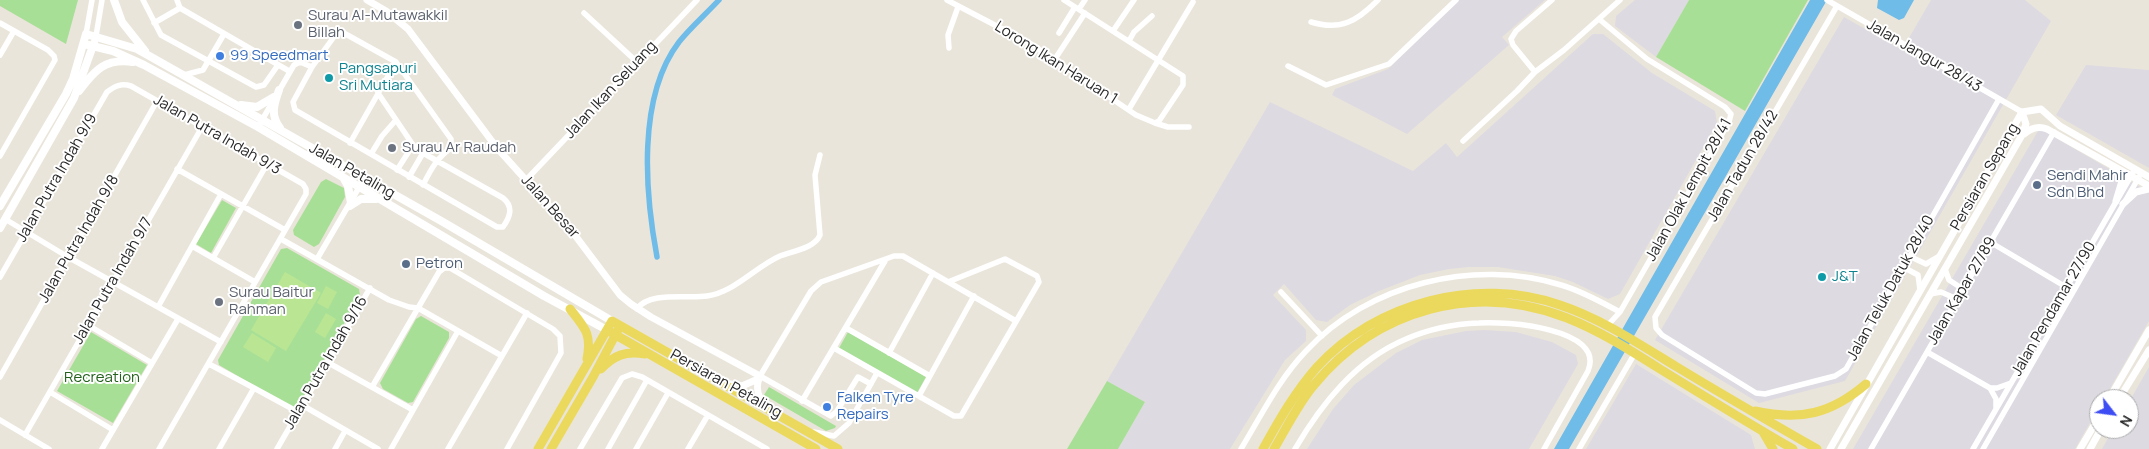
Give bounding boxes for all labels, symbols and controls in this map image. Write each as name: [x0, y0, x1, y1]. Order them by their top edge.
place label: Surau Al-Mutawakkil Billah: [308, 7, 448, 42]
street label: Jalan Jangur 28/43: [1863, 16, 1985, 96]
street label: Lorong Ikan Haruan 1: [991, 18, 1121, 108]
marker: Surau Al-Mutawakkil Billah: [292, 19, 304, 31]
street label: Jalan Ikan Seluang: [561, 38, 661, 142]
place label: 99 Speedmart: [230, 47, 329, 65]
marker: 99 Speedmart: [214, 50, 226, 62]
place label: Pangsapuri Sri Mutiara: [339, 60, 417, 95]
marker: Pangsapuri Sri Mutiara: [323, 72, 335, 84]
street label: Jalan Putra Indah 9/3: [150, 91, 284, 179]
street label: Jalan Tadun 28/42: [1704, 107, 1782, 225]
street label: Jalan Putra Indah 9/9: [13, 111, 101, 245]
street label: Jalan Olak Lempit 28/41: [1642, 116, 1736, 264]
street label: Persiaran Sepang: [1947, 120, 2023, 234]
street label: Jalan Petaling: [306, 139, 398, 203]
place label: Surau Ar Raudah: [402, 139, 516, 157]
marker: Surau Ar Raudah: [386, 142, 398, 154]
place label: Sendi Mahir Sdn Bhd: [2047, 167, 2128, 202]
street label: Jalan Putra Indah 9/8: [35, 172, 123, 306]
street label: Jalan Besar: [517, 172, 583, 242]
marker: Sendi Mahir Sdn Bhd: [2031, 179, 2043, 191]
street label: Jalan Teluk Datuk 28/40: [1844, 212, 1938, 364]
street label: Jalan Putra Indah 9/7: [69, 214, 157, 348]
street label: Jalan Kapar 27/89: [1924, 234, 2000, 348]
street label: Jalan Pendamar 27/90: [2008, 238, 2100, 380]
place label: Petron: [416, 255, 463, 273]
marker: Petron: [400, 258, 412, 270]
place label: J&T: [1832, 268, 1858, 286]
marker: J&T: [1816, 271, 1828, 283]
place label: Surau Baitur Rahman: [229, 284, 314, 319]
street label: Jalan Putra Indah 9/16: [280, 293, 372, 433]
marker: Surau Baitur Rahman: [213, 296, 225, 308]
street label: Persiaran Petaling: [667, 346, 785, 422]
park label: Recreation: [64, 369, 140, 387]
place label: Falken Tyre Repairs: [837, 389, 914, 424]
north arrow: [2089, 389, 2139, 439]
marker: Falken Tyre Repairs: [821, 401, 833, 413]
text: N: [2116, 412, 2137, 430]

